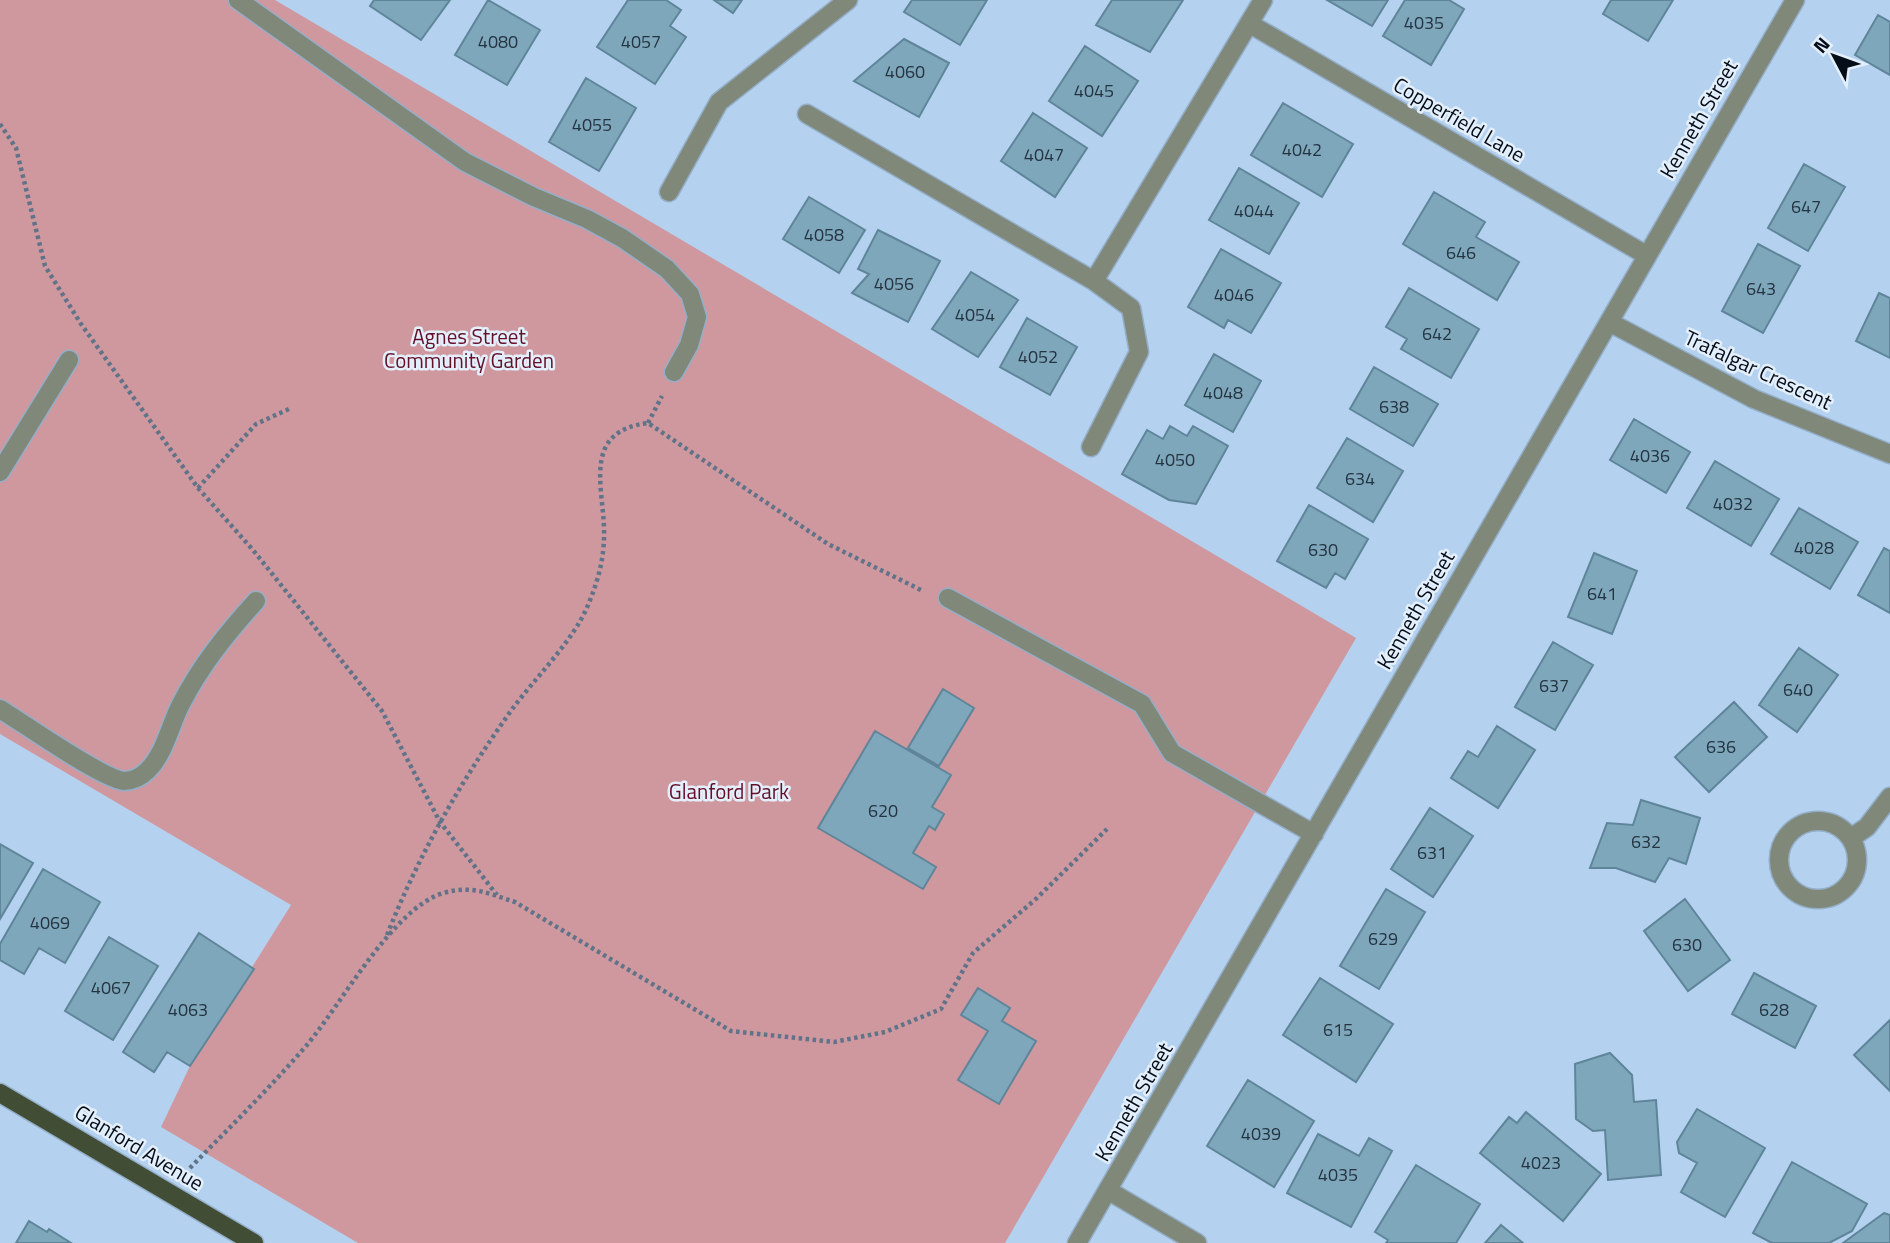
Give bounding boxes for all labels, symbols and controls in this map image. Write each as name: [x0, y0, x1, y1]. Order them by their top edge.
house number: 4035: [1404, 9, 1444, 36]
north arrow: [1799, 21, 1869, 91]
house number: 4080: [478, 28, 518, 55]
house number: 4057: [621, 28, 661, 55]
text: N: [1806, 30, 1836, 59]
street label: Kenneth Street: [1651, 52, 1745, 184]
house number: 4060: [885, 58, 925, 85]
street label: Copperfield Lane: [1388, 68, 1531, 170]
house number: 4045: [1074, 77, 1114, 104]
house number: 4055: [572, 111, 612, 138]
house number: 4042: [1282, 136, 1322, 163]
house number: 4047: [1024, 141, 1064, 168]
house number: 647: [1791, 193, 1821, 220]
house number: 4044: [1234, 197, 1274, 224]
house number: 4058: [804, 221, 844, 248]
house number: 646: [1446, 239, 1476, 266]
house number: 4056: [874, 270, 914, 297]
house number: 643: [1746, 275, 1776, 302]
house number: 4046: [1214, 281, 1254, 308]
house number: 4054: [955, 301, 995, 328]
park label: Agnes Street Community Garden: [384, 320, 554, 376]
house number: 642: [1422, 320, 1452, 347]
street label: Trafalgar Crescent: [1679, 321, 1838, 418]
house number: 4052: [1018, 343, 1058, 370]
house number: 4048: [1203, 379, 1243, 406]
house number: 638: [1379, 393, 1409, 420]
house number: 4036: [1630, 442, 1670, 469]
house number: 4050: [1155, 446, 1195, 473]
house number: 634: [1345, 465, 1375, 492]
house number: 4032: [1713, 490, 1753, 517]
house number: 4028: [1794, 534, 1834, 561]
house number: 630: [1308, 536, 1338, 563]
street label: Kenneth Street: [1368, 543, 1462, 675]
house number: 641: [1587, 580, 1617, 607]
house number: 637: [1539, 672, 1569, 699]
house number: 640: [1783, 676, 1813, 703]
house number: 636: [1706, 733, 1736, 760]
park label: Glanford Park: [669, 775, 789, 807]
house number: 620: [868, 797, 898, 824]
house number: 632: [1631, 828, 1661, 855]
house number: 631: [1417, 839, 1447, 866]
house number: 4069: [30, 909, 70, 936]
house number: 629: [1368, 925, 1398, 952]
house number: 630: [1672, 931, 1702, 958]
house number: 4067: [91, 974, 131, 1001]
house number: 4063: [168, 996, 208, 1023]
house number: 628: [1759, 996, 1789, 1023]
house number: 615: [1323, 1016, 1353, 1043]
street label: Kenneth Street: [1086, 1035, 1180, 1167]
street label: Glanford Avenue: [69, 1096, 210, 1198]
house number: 4039: [1241, 1120, 1281, 1147]
house number: 4023: [1521, 1149, 1561, 1176]
house number: 4035: [1318, 1161, 1358, 1188]

